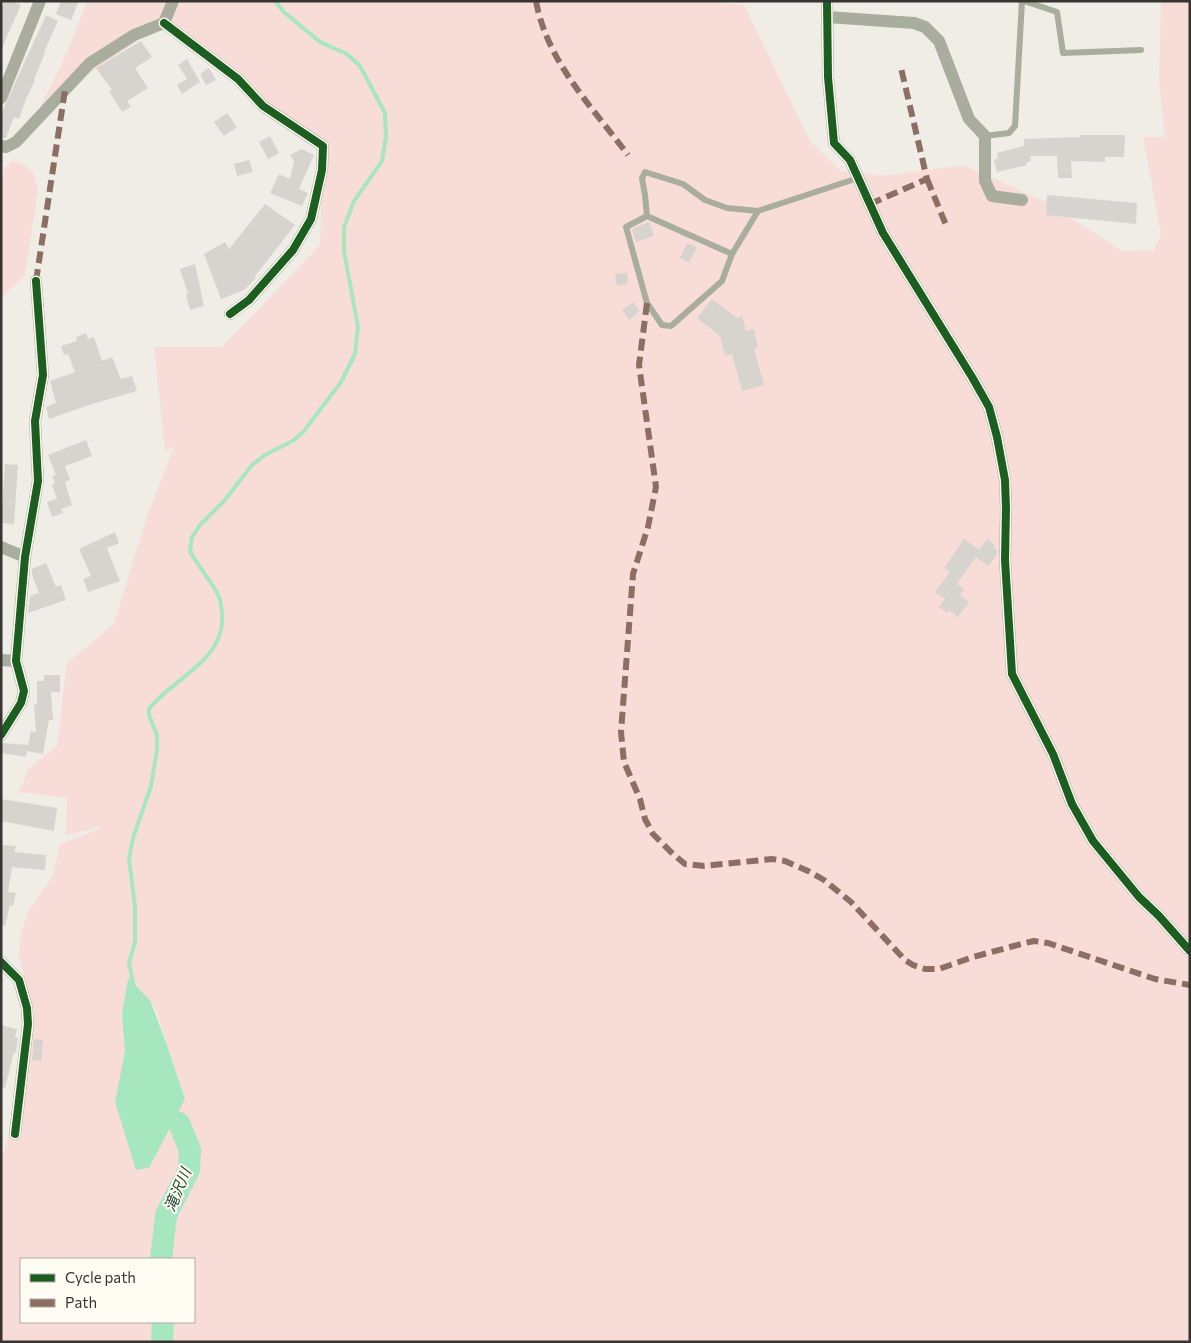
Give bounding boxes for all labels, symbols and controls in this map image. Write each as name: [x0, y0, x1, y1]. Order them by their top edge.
water label: 滝沢川: [160, 1164, 195, 1214]
legend: [20, 1258, 195, 1323]
text: Cycle path: [65, 1268, 136, 1286]
text: Path: [65, 1293, 97, 1311]

